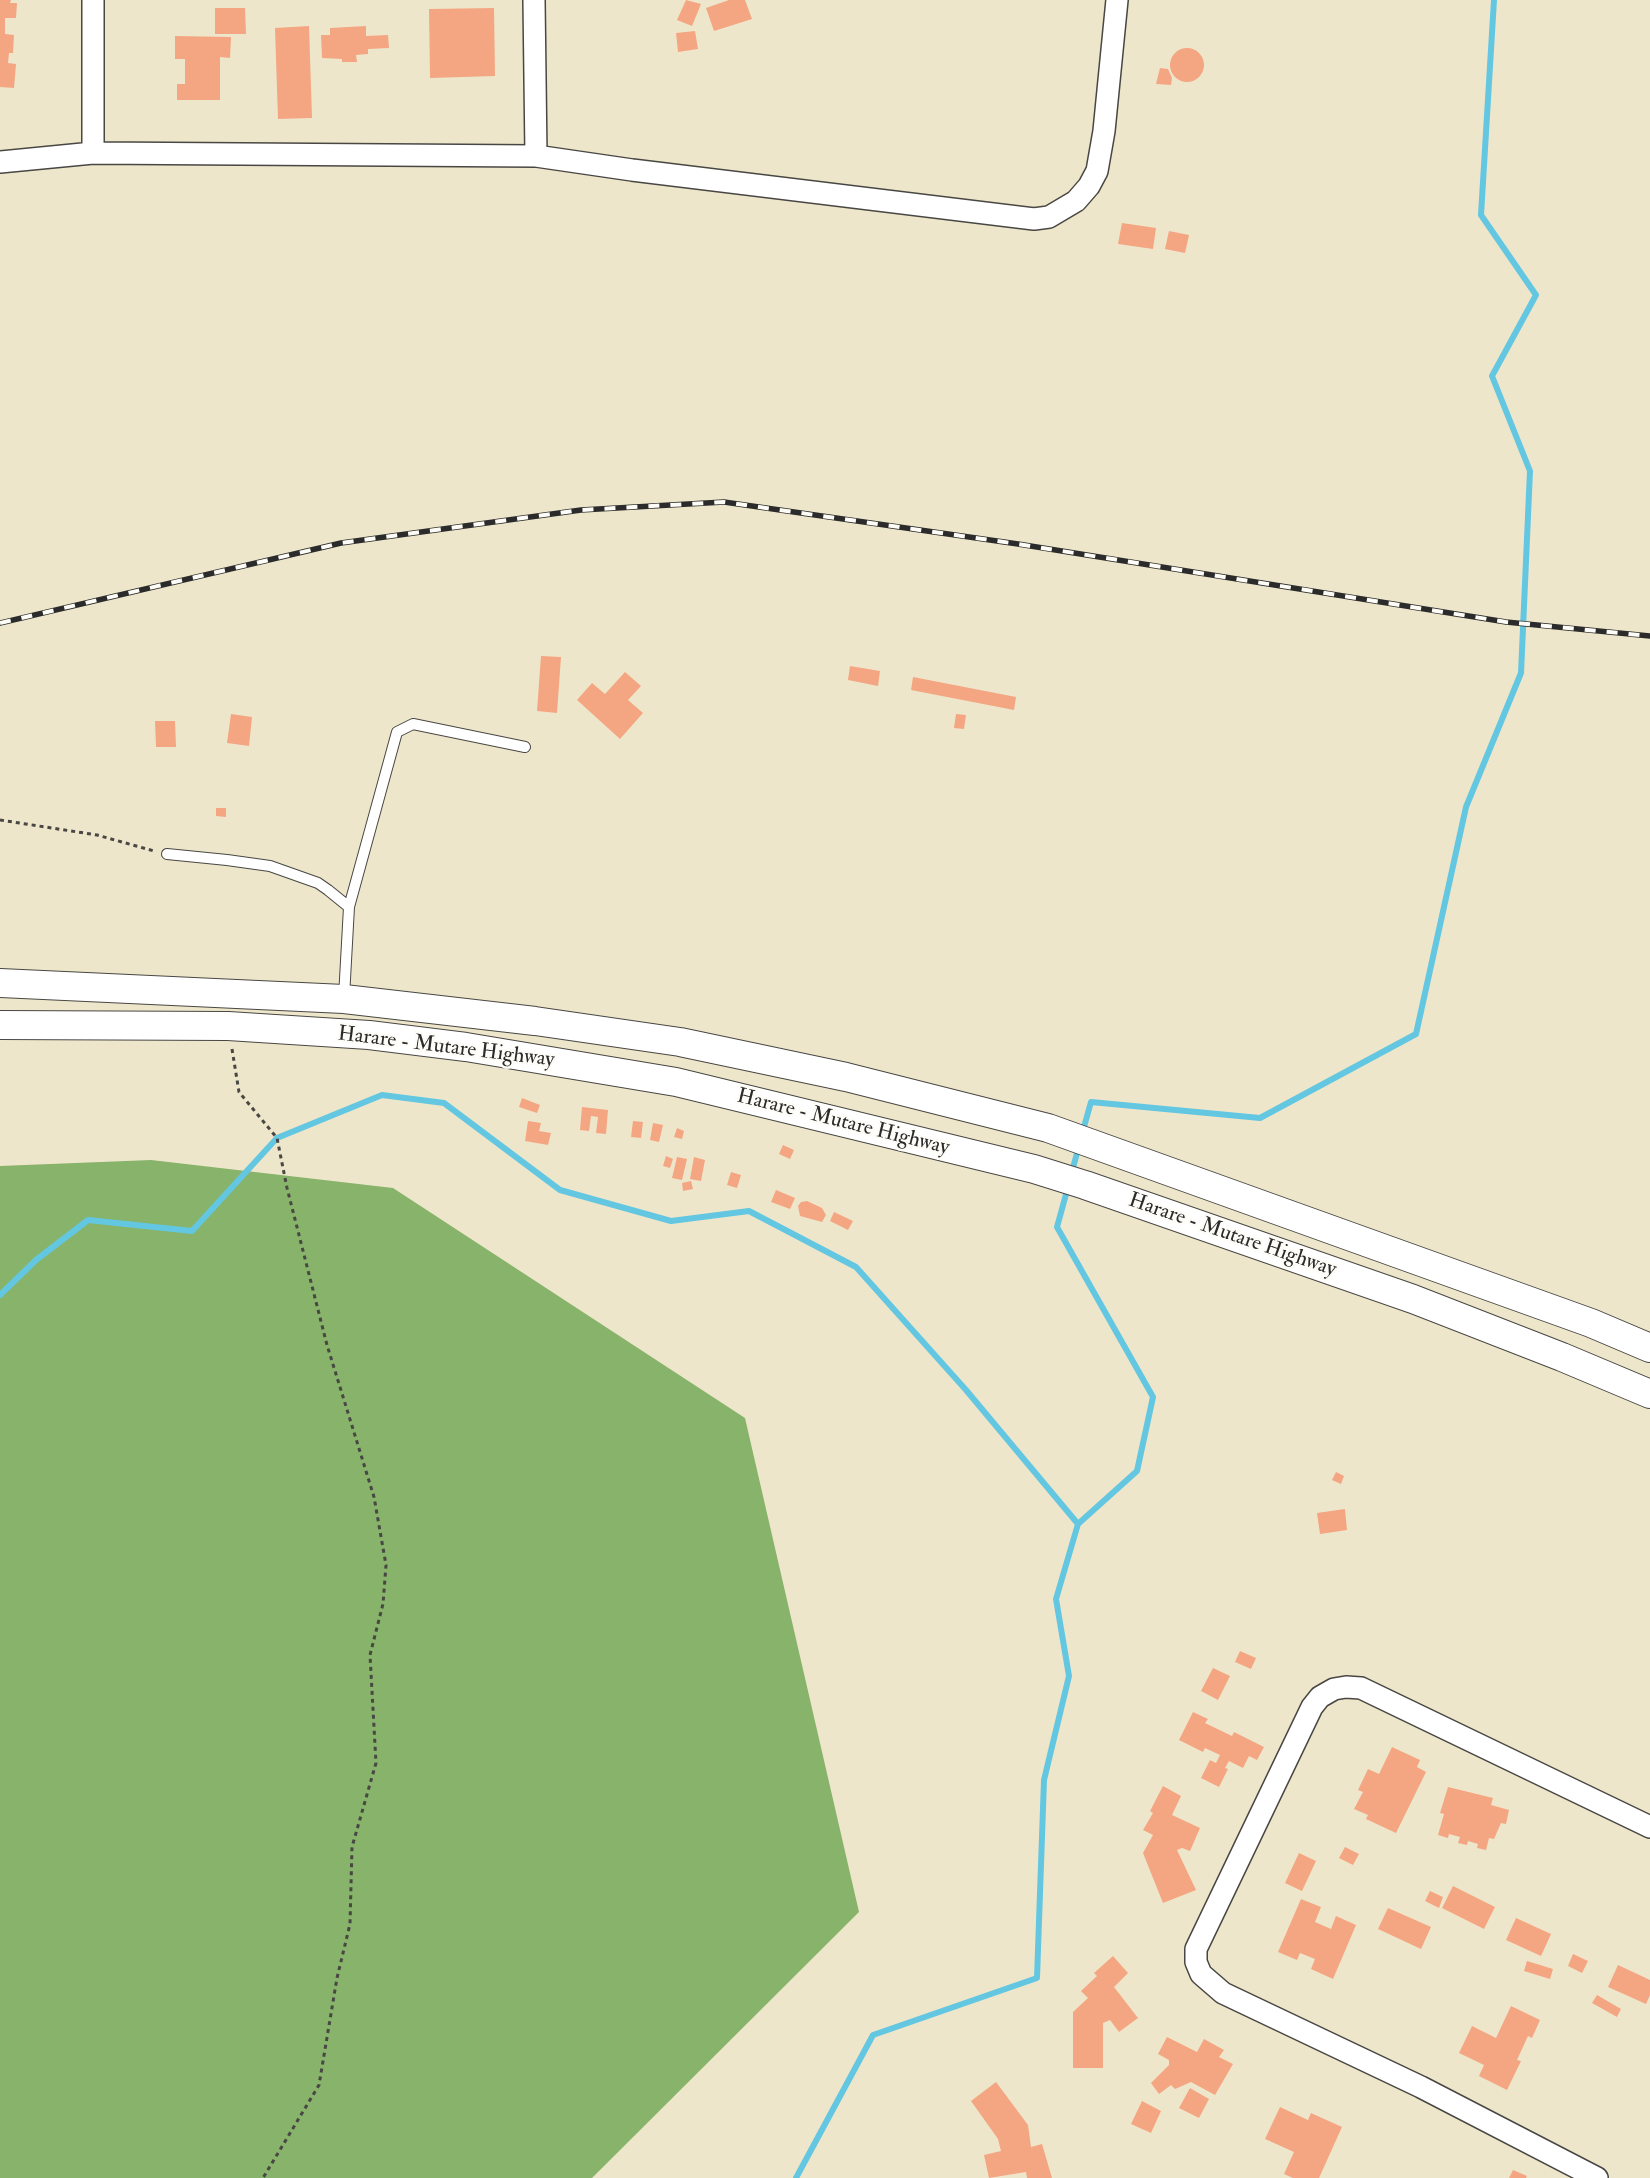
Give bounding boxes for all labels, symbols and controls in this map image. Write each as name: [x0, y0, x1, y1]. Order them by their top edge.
street label: Harare - Mutare Highway: [336, 1022, 556, 1074]
street label: Harare - Mutare Highway: [734, 1084, 952, 1162]
street label: Harare - Mutare Highway: [1125, 1189, 1339, 1283]

